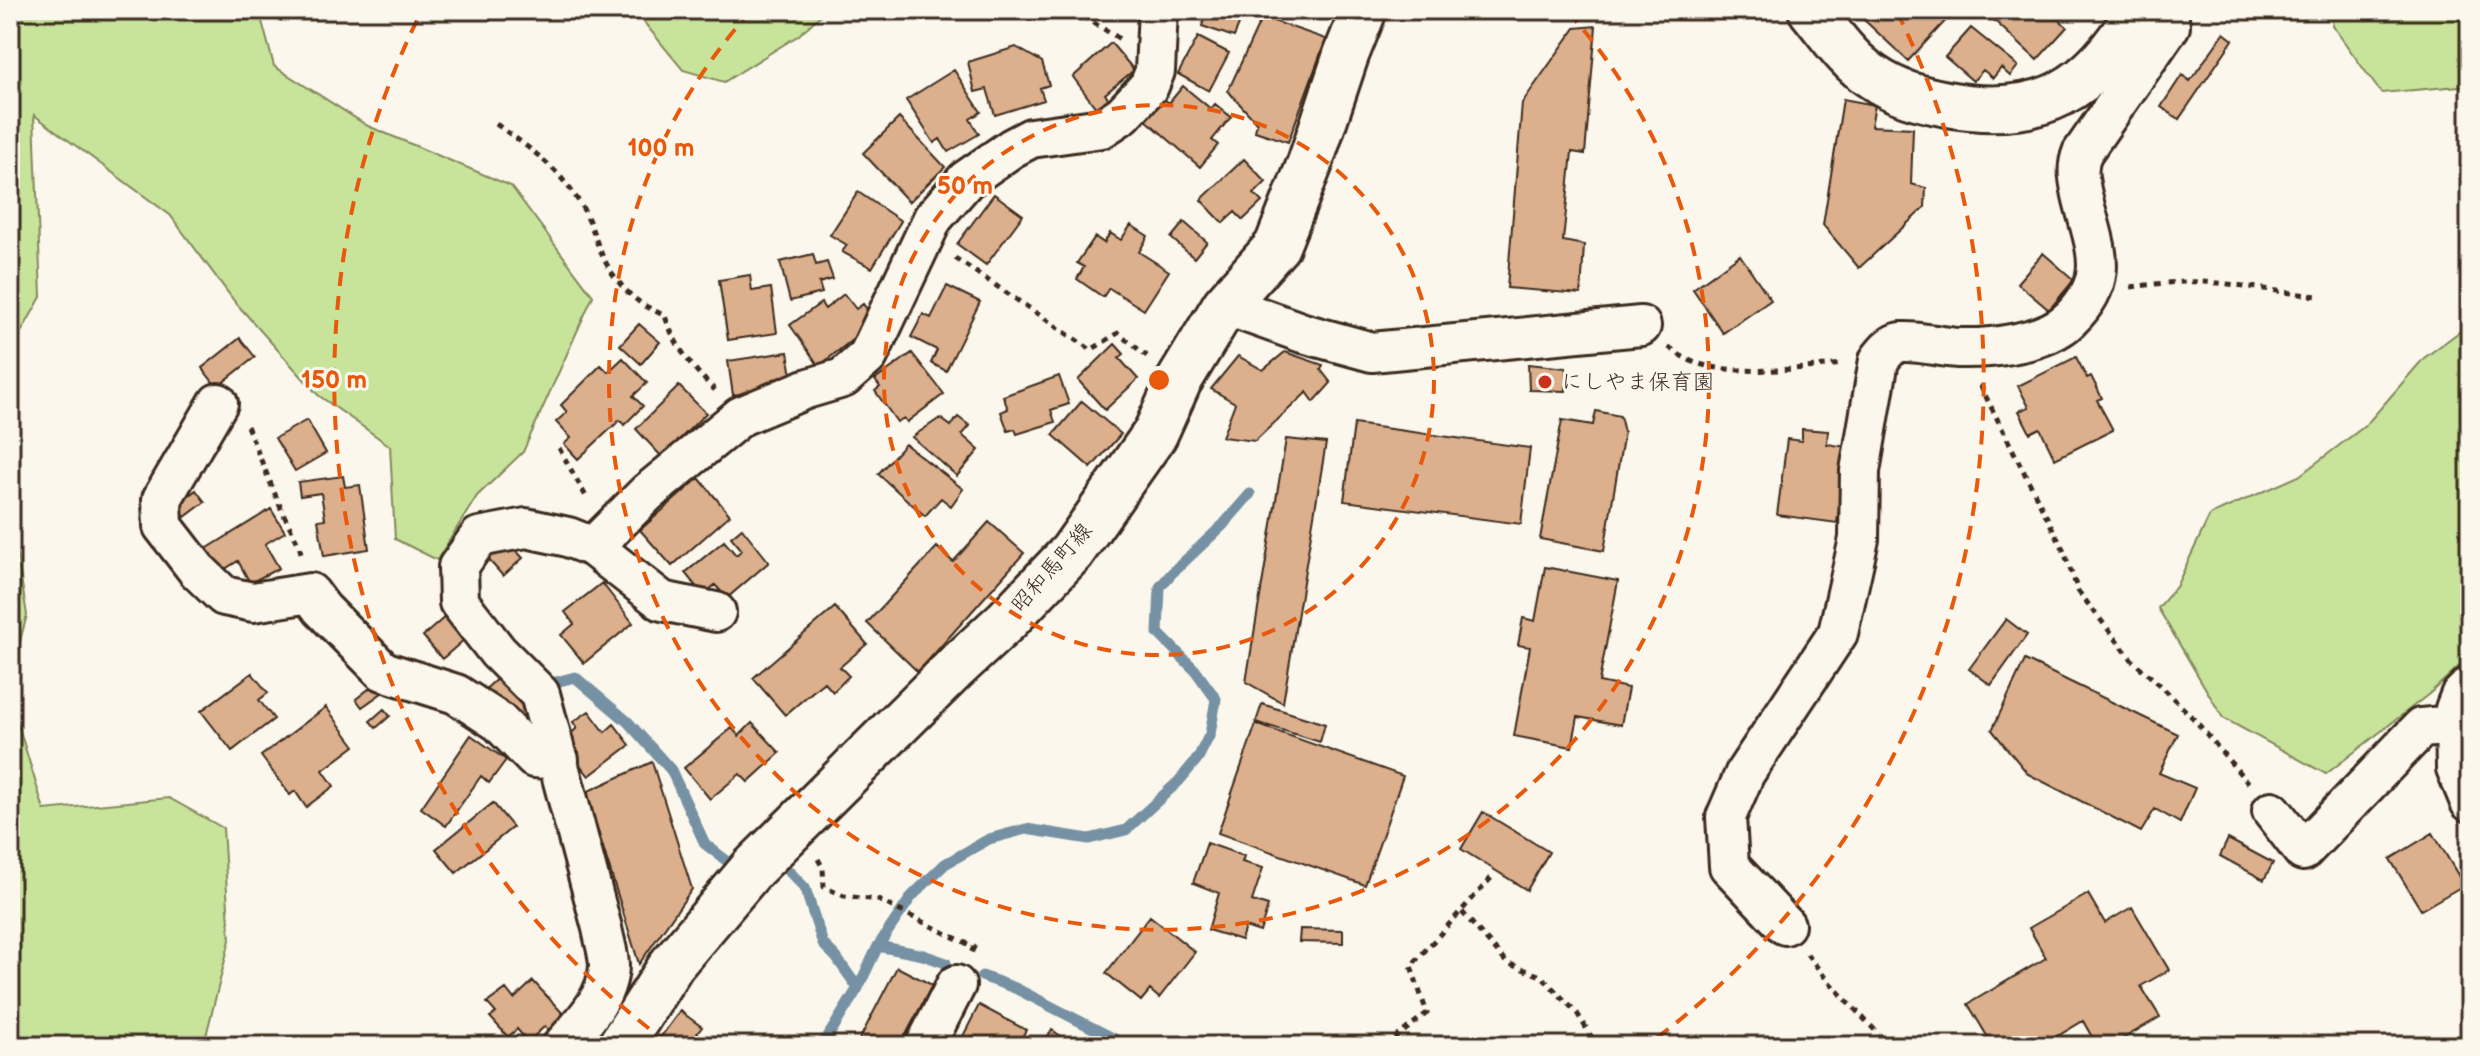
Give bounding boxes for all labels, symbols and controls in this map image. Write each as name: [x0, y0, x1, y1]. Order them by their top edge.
text: 100 m: [628, 134, 694, 163]
text: 50 m: [937, 172, 993, 201]
text: 150 m: [301, 366, 367, 395]
centre of rings: [1145, 366, 1173, 394]
place label: にしやま保育園: [1561, 369, 1715, 396]
marker: にしやま保育園: [1536, 373, 1554, 391]
street label: 昭和馬町線: [1006, 518, 1098, 618]

